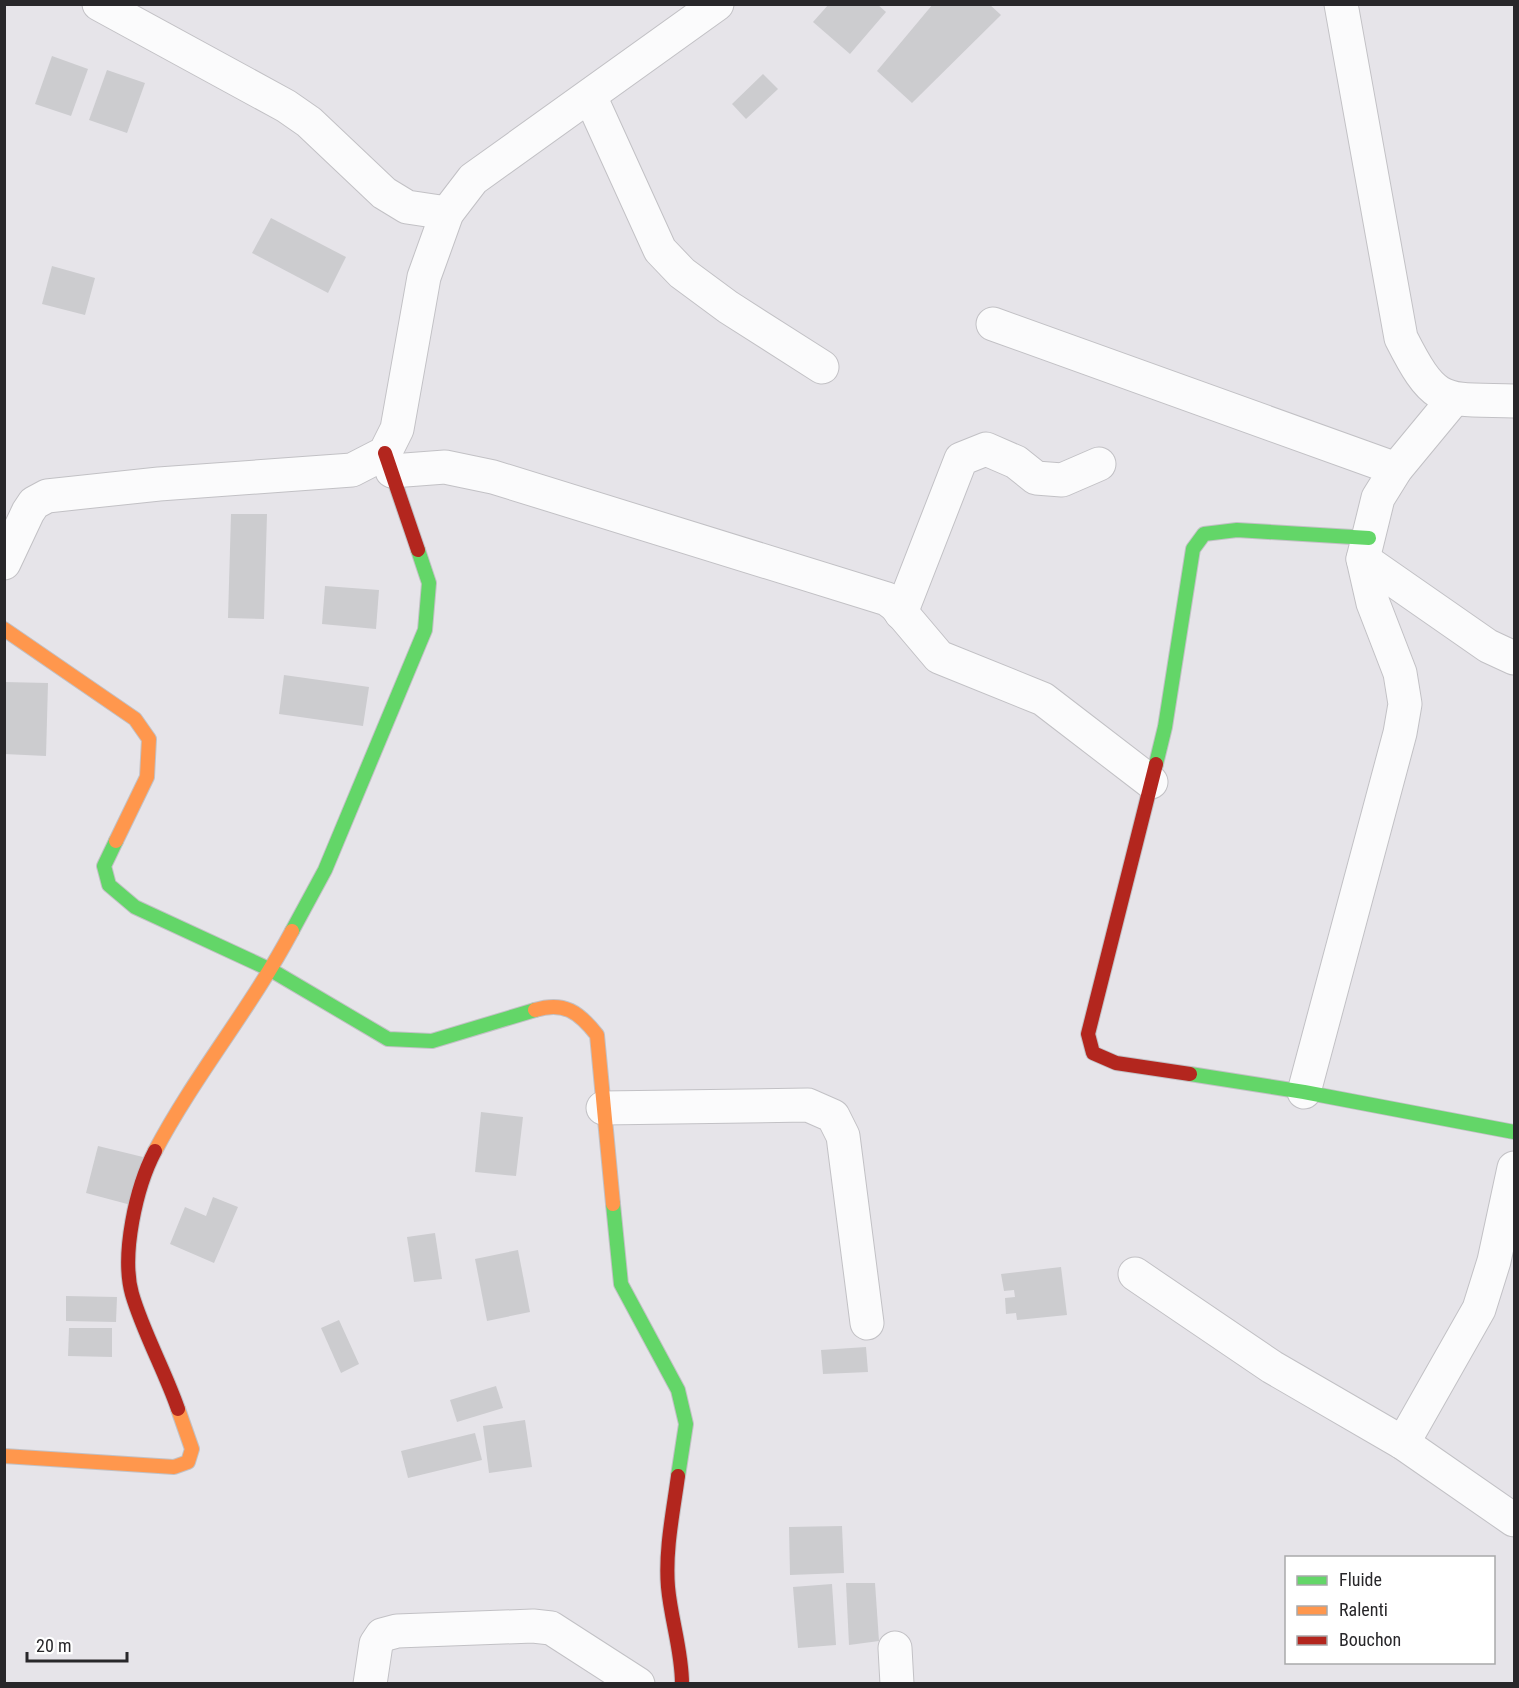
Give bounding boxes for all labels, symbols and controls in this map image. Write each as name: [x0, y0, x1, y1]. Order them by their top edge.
legend: [1285, 1556, 1495, 1664]
text: Fluide: [1339, 1569, 1382, 1590]
text: Ralenti: [1339, 1599, 1388, 1620]
scale bar: [27, 1625, 128, 1663]
text: Bouchon: [1339, 1629, 1401, 1650]
text: 20 m: [36, 1635, 71, 1656]

